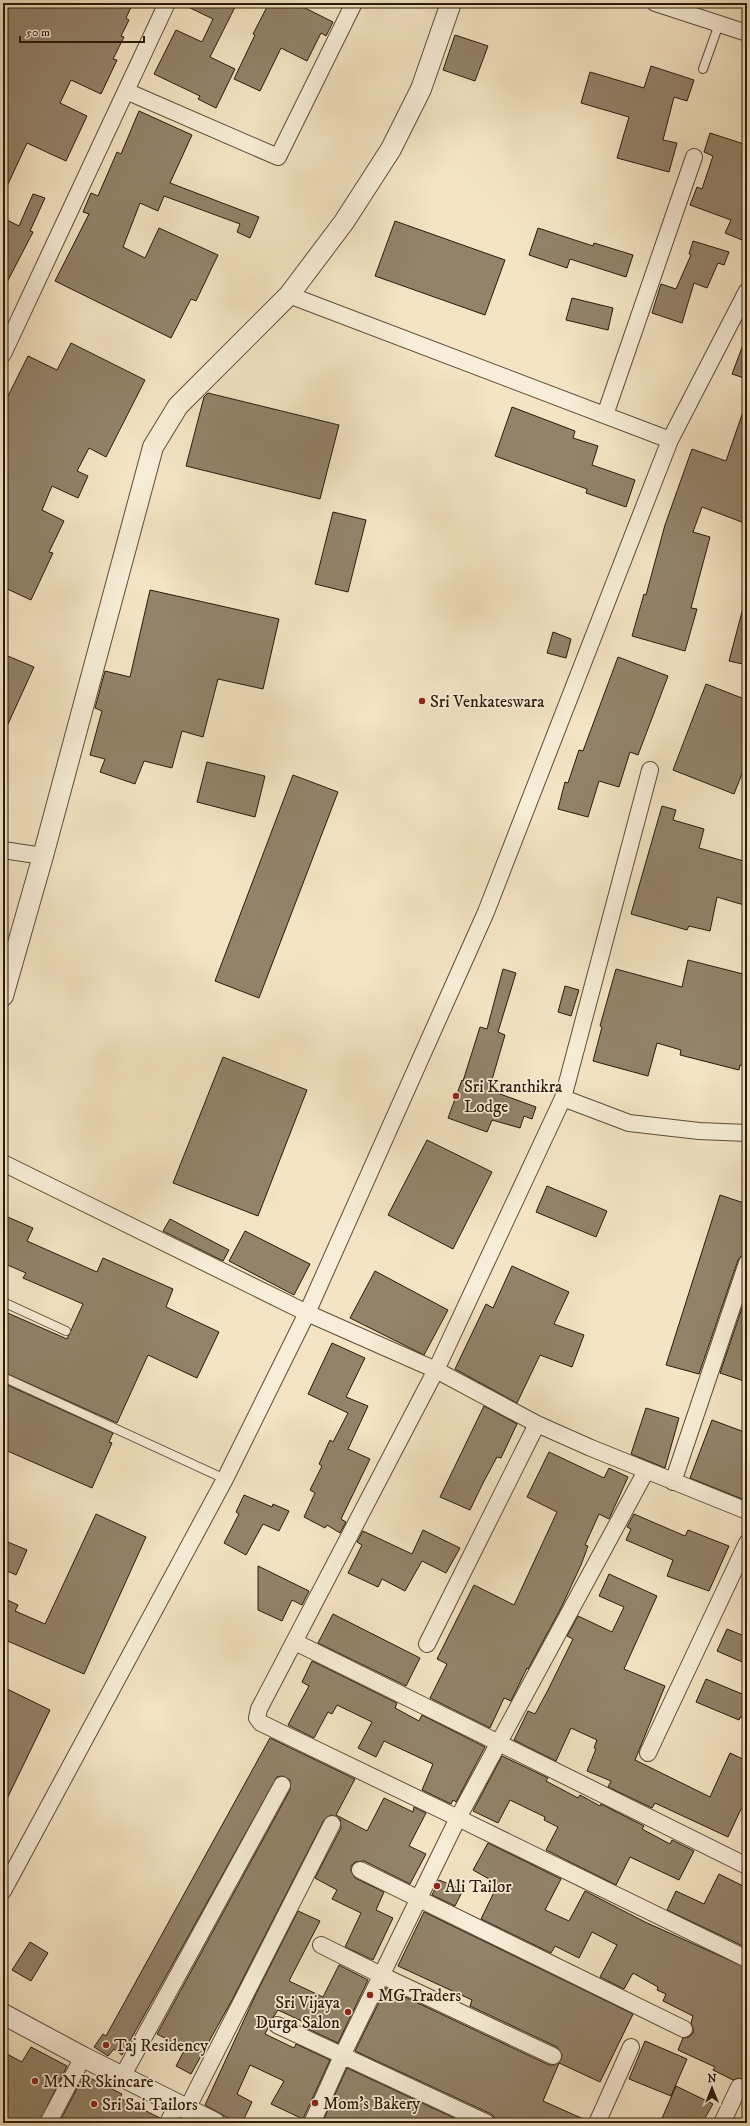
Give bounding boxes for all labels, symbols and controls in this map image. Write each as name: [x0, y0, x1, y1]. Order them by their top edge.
scale bar: [20, 18, 144, 44]
text: 50 m: [26, 25, 50, 40]
place label: Sri Venkateswara: [430, 691, 545, 713]
marker: Sri Venkateswara: [417, 696, 427, 706]
place label: Sri Kranthikra Lodge: [464, 1076, 563, 1118]
marker: Sri Kranthikra Lodge: [451, 1091, 461, 1101]
place label: Ali Tailor: [445, 1876, 512, 1898]
marker: Ali Tailor: [432, 1881, 442, 1891]
place label: MG Traders: [378, 1985, 461, 2007]
marker: MG Traders: [365, 1990, 375, 2000]
place label: Sri Vijaya Durga Salon: [255, 1992, 341, 2034]
marker: Sri Vijaya Durga Salon: [343, 2007, 353, 2017]
place label: Taj Residency: [114, 2035, 209, 2057]
marker: Taj Residency: [101, 2040, 111, 2050]
north arrow: [692, 2068, 732, 2108]
place label: M.N.R Skincare: [43, 2071, 154, 2093]
text: N: [707, 2072, 717, 2086]
marker: M.N.R Skincare: [30, 2076, 40, 2086]
place label: Mom's Bakery: [323, 2093, 421, 2115]
place label: Sri Sai Tailors: [102, 2094, 198, 2116]
marker: Mom's Bakery: [310, 2098, 320, 2108]
marker: Sri Sai Tailors: [89, 2099, 99, 2109]

